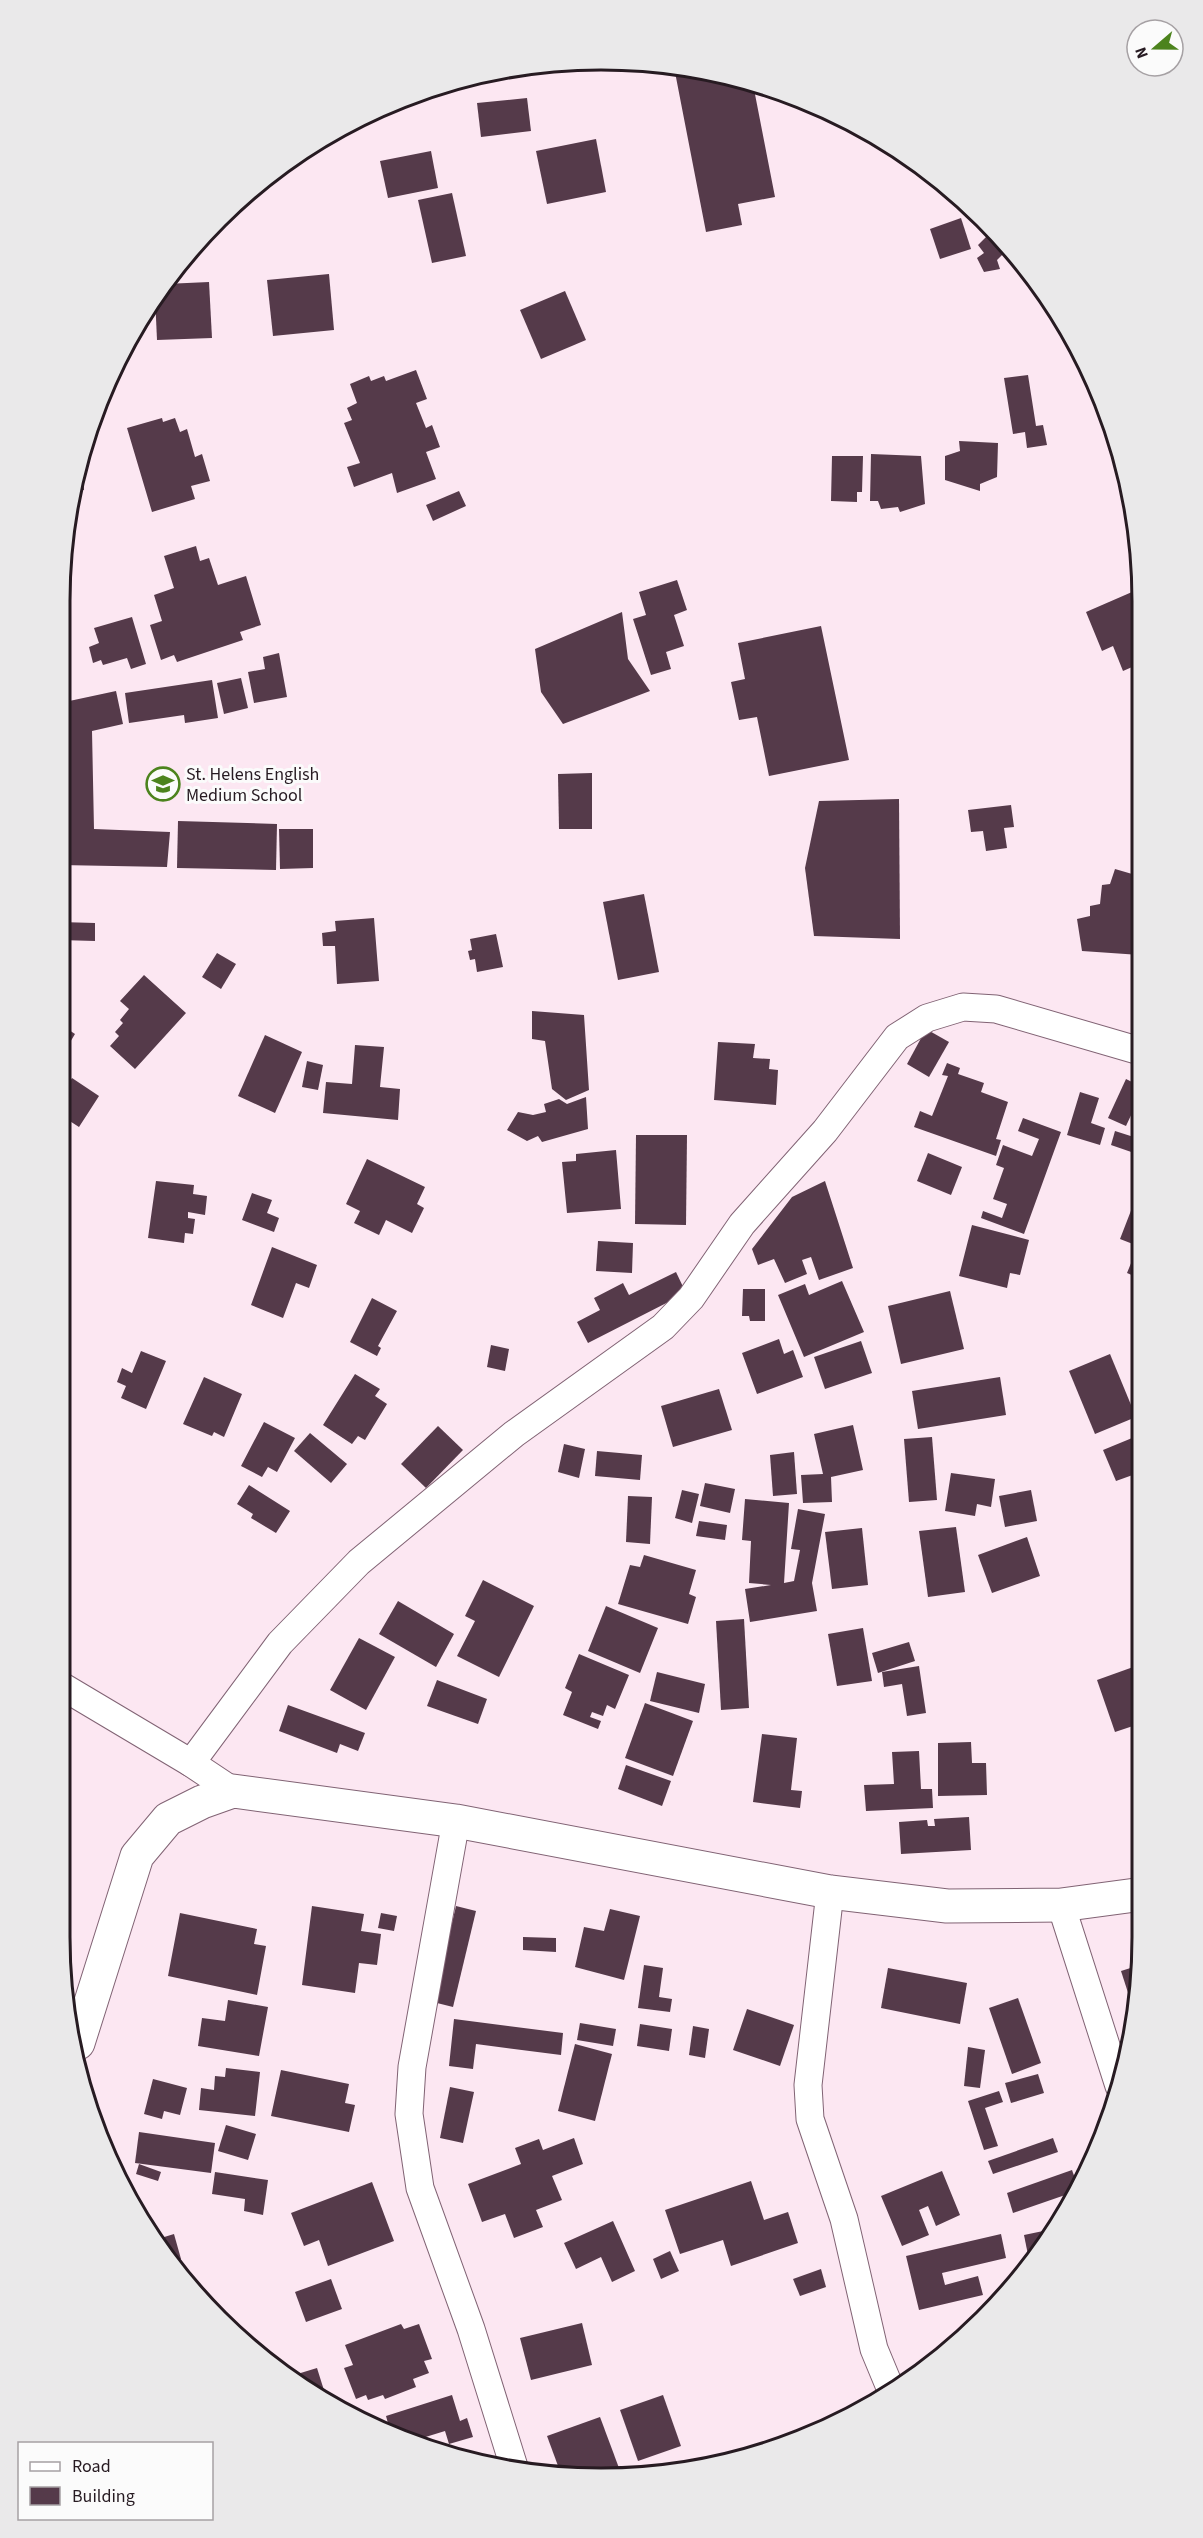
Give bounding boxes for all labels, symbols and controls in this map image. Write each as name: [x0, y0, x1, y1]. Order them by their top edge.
north arrow: [1125, 18, 1185, 78]
text: N: [1130, 44, 1154, 62]
place label: St. Helens English Medium School: [186, 762, 319, 808]
school or university icon: St. Helens English Medium School: [145, 766, 181, 802]
legend: [18, 2442, 213, 2520]
text: Road: [72, 2454, 111, 2479]
text: Building: [72, 2484, 135, 2509]

